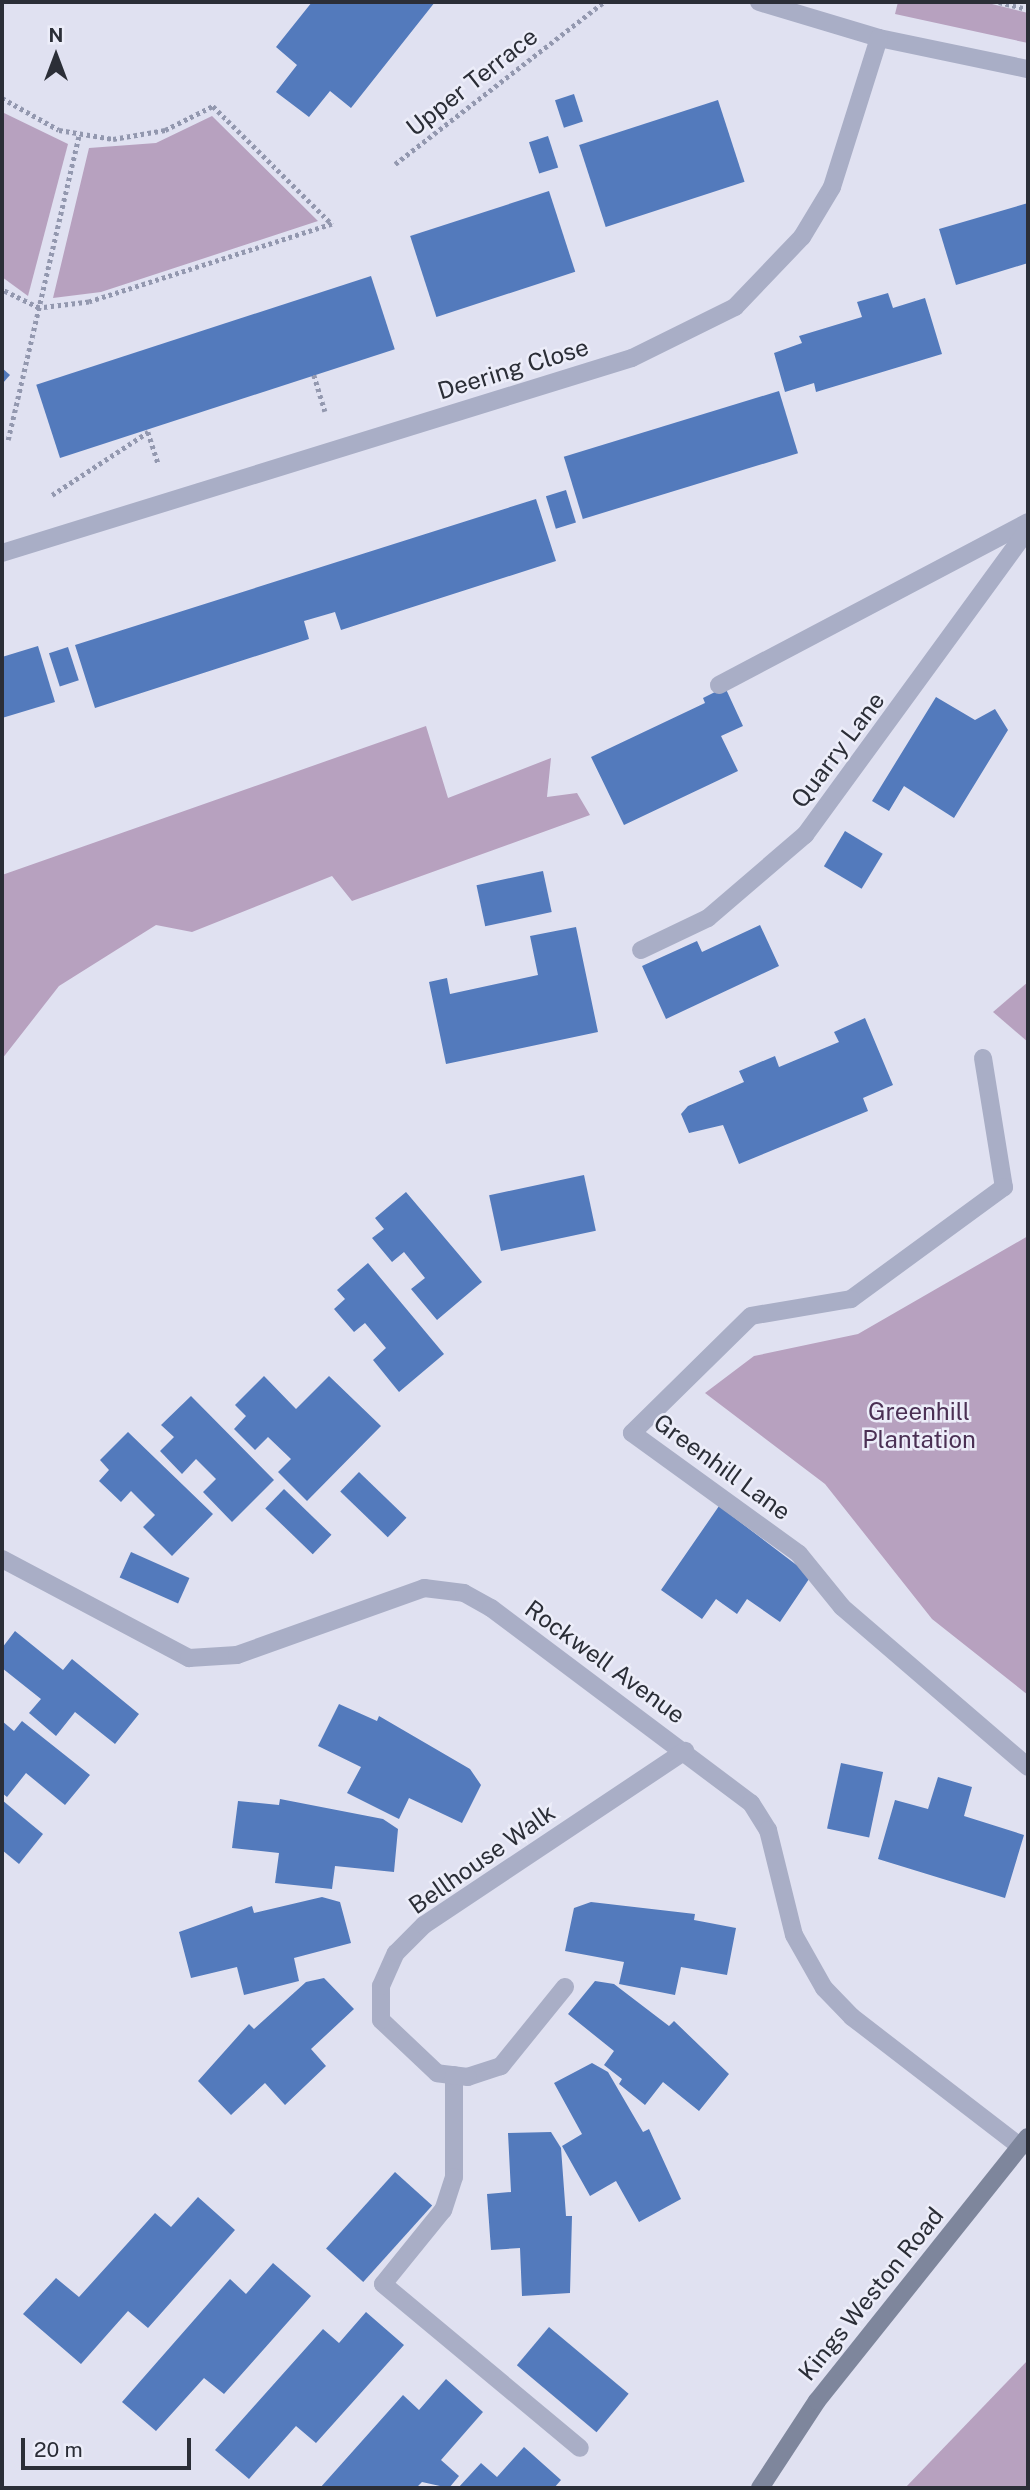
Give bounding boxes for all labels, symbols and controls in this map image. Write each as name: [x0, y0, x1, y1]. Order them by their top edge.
north arrow: [21, 21, 91, 91]
street label: Upper Terrace: [401, 22, 543, 142]
text: N: [49, 24, 63, 46]
street label: Deering Close: [434, 332, 592, 406]
street label: Quarry Lane: [785, 687, 891, 813]
park label: Greenhill Plantation: [862, 1398, 976, 1454]
street label: Greenhill Lane: [648, 1408, 796, 1526]
street label: Rockwell Avenue: [519, 1594, 691, 1730]
street label: Bellhouse Walk: [403, 1798, 561, 1920]
street label: Kings Weston Road: [792, 2201, 950, 2387]
scale bar: [24, 2424, 194, 2468]
text: 20 m: [34, 2437, 83, 2462]

